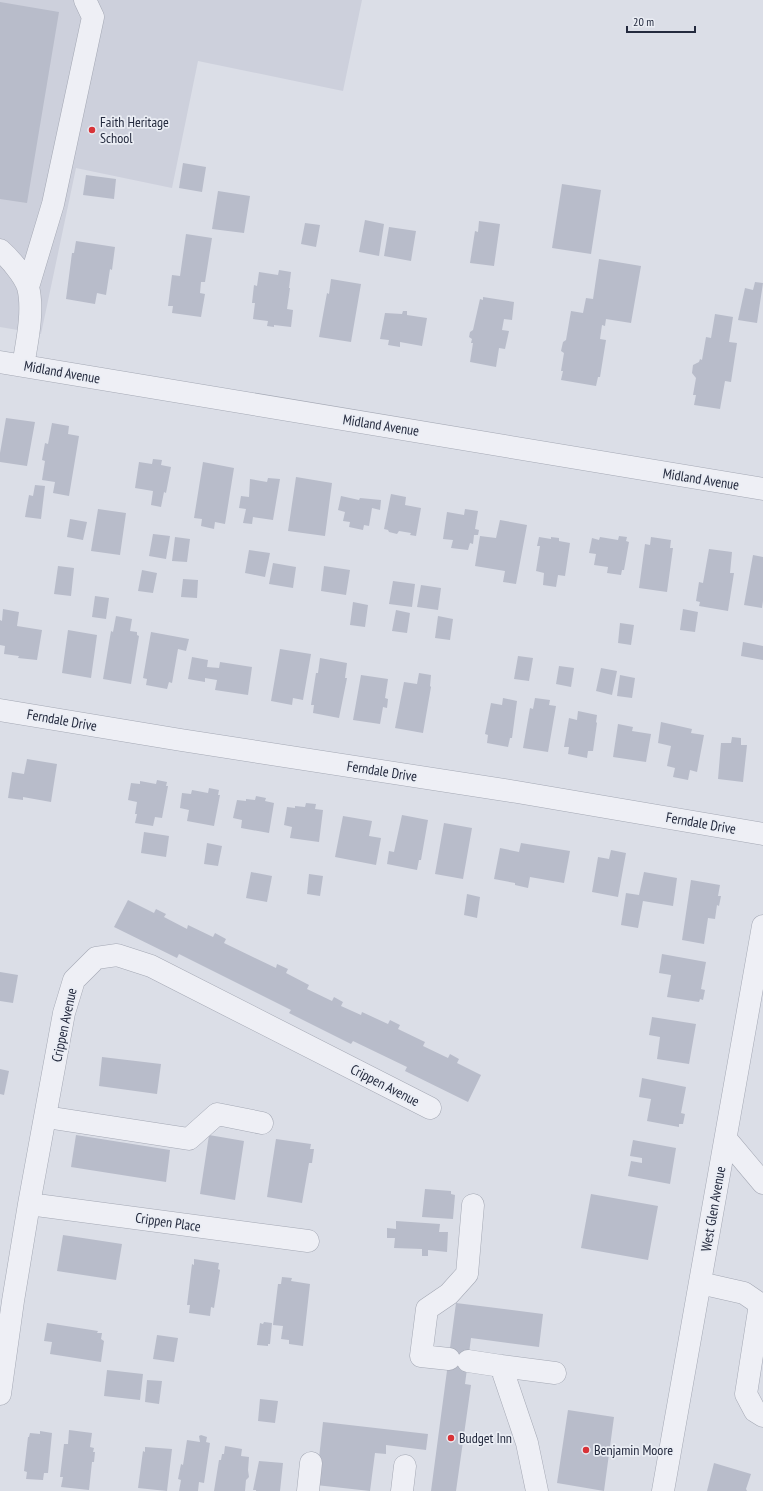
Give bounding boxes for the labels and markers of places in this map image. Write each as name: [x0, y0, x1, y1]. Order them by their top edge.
place label: Faith Heritage School: [100, 113, 169, 147]
marker: Faith Heritage School: [87, 125, 97, 135]
place label: Budget Inn: [459, 1429, 512, 1447]
marker: Budget Inn: [446, 1433, 456, 1443]
place label: Benjamin Moore: [594, 1441, 673, 1459]
marker: Benjamin Moore: [581, 1445, 591, 1455]

